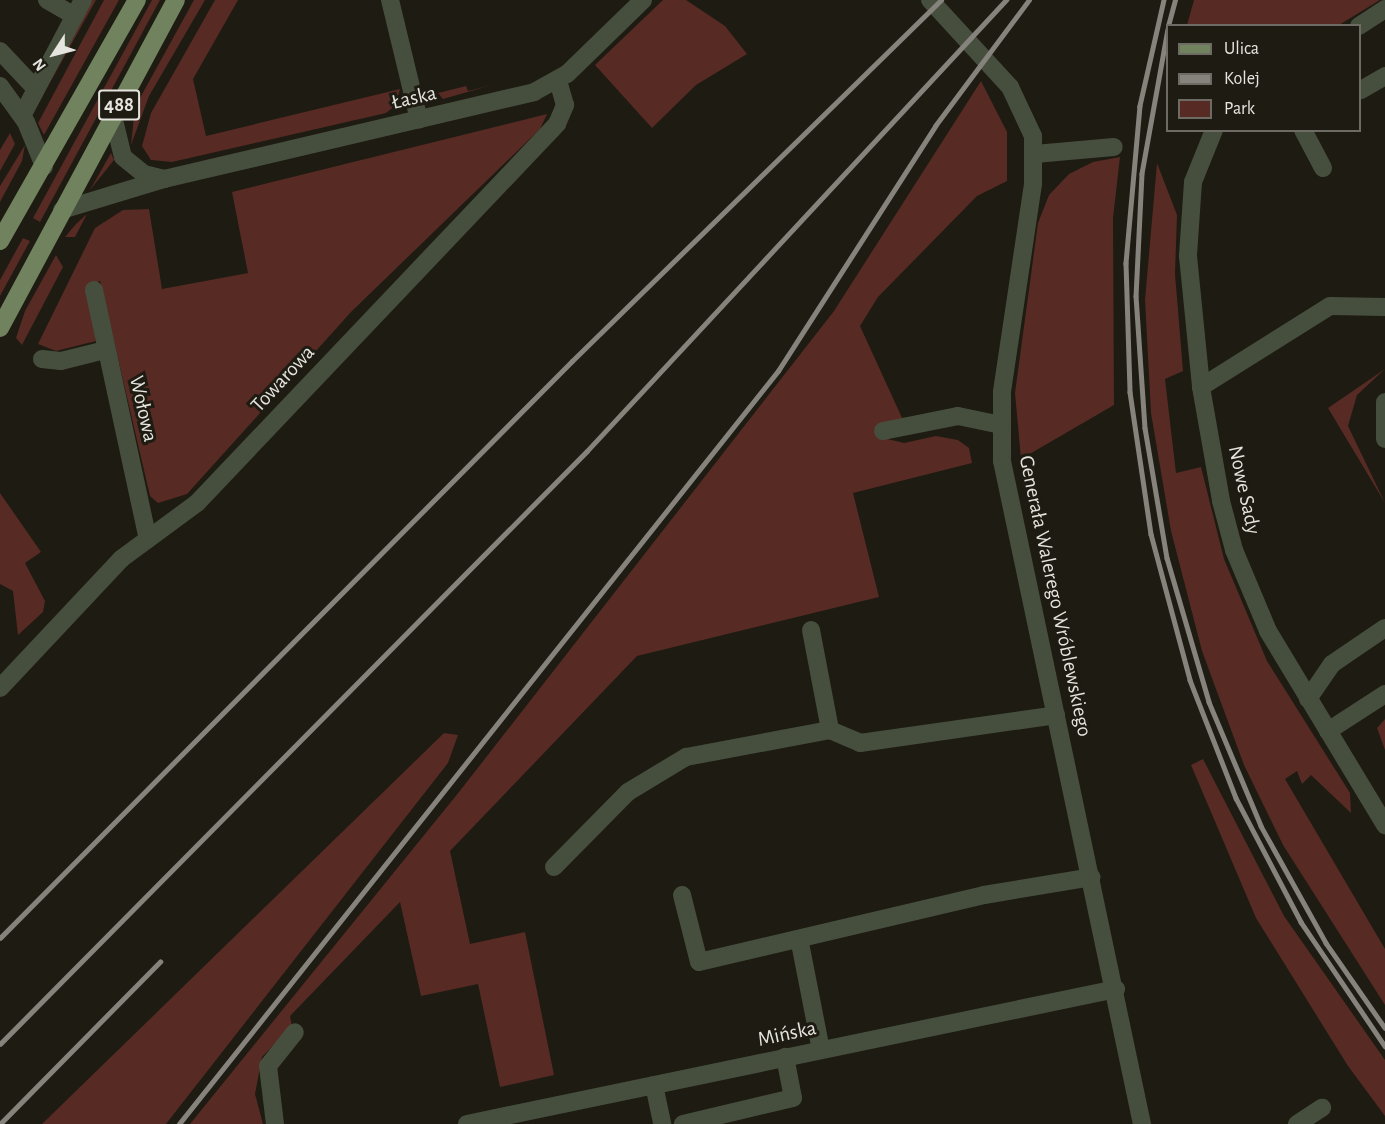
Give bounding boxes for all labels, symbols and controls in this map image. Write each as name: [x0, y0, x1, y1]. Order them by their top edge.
north arrow: [24, 24, 84, 84]
legend: [1166, 24, 1361, 132]
text: Ulica: [1224, 40, 1259, 58]
text: N: [30, 55, 49, 74]
text: Kolej: [1224, 70, 1260, 88]
street label: Łaska: [389, 81, 439, 115]
road number: 488: [98, 88, 140, 122]
text: Park: [1224, 100, 1255, 118]
street label: Towarowa: [246, 340, 320, 418]
street label: Wołowa: [123, 373, 163, 445]
street label: Nowe Sady: [1222, 443, 1266, 537]
street label: Generała Walerego Wróblewskiego: [1013, 453, 1097, 739]
street label: Mińska: [755, 1016, 819, 1052]

